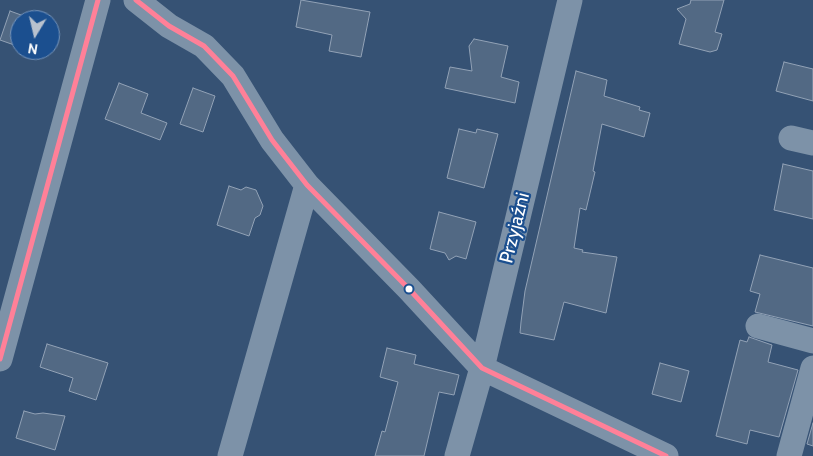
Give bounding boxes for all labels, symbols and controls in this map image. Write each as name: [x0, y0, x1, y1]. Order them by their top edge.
north arrow: [10, 10, 60, 60]
text: N: [27, 39, 39, 58]
street label: Przyjaźni: [495, 190, 535, 266]
unlabelled marker: [404, 284, 414, 294]

